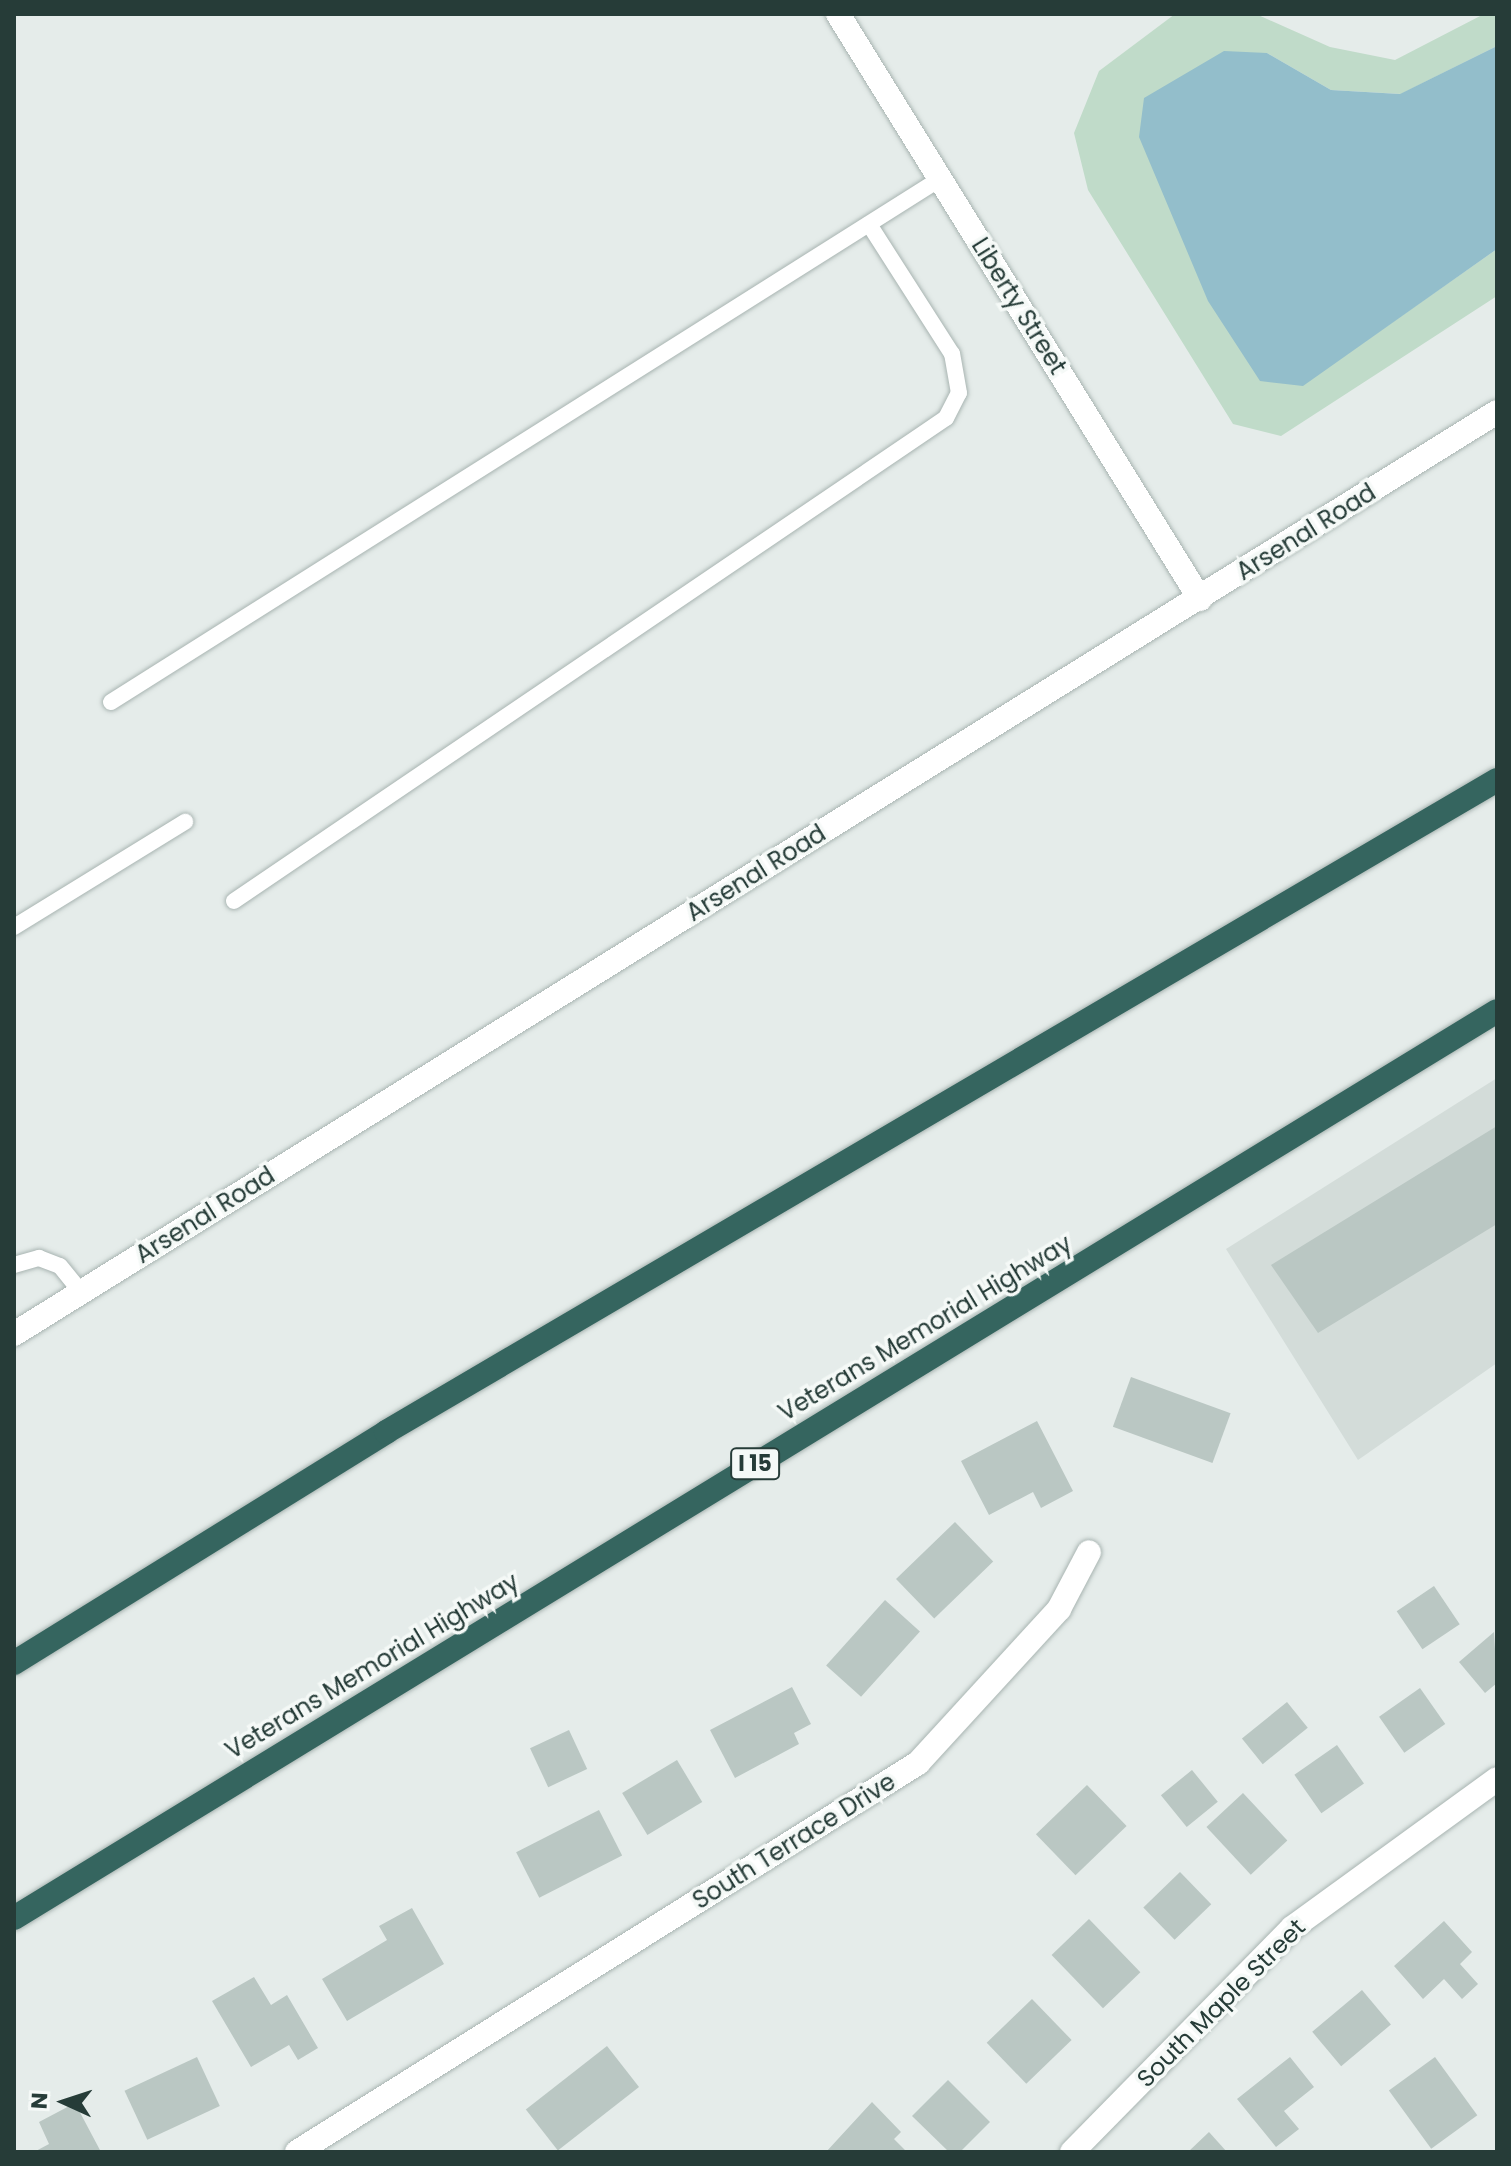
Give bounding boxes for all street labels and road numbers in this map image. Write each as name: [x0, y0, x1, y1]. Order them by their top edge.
street label: Liberty Street: [966, 233, 1072, 379]
street label: Arsenal Road: [1231, 478, 1381, 586]
street label: Arsenal Road: [681, 819, 831, 927]
street label: Arsenal Road: [130, 1161, 280, 1269]
street label: Veterans Memorial Highway: [773, 1229, 1077, 1427]
road number: I 15: [729, 1446, 781, 1482]
street label: Veterans Memorial Highway: [220, 1567, 524, 1765]
street label: South Terrace Drive: [687, 1767, 901, 1915]
street label: South Maple Street: [1131, 1913, 1311, 2093]

